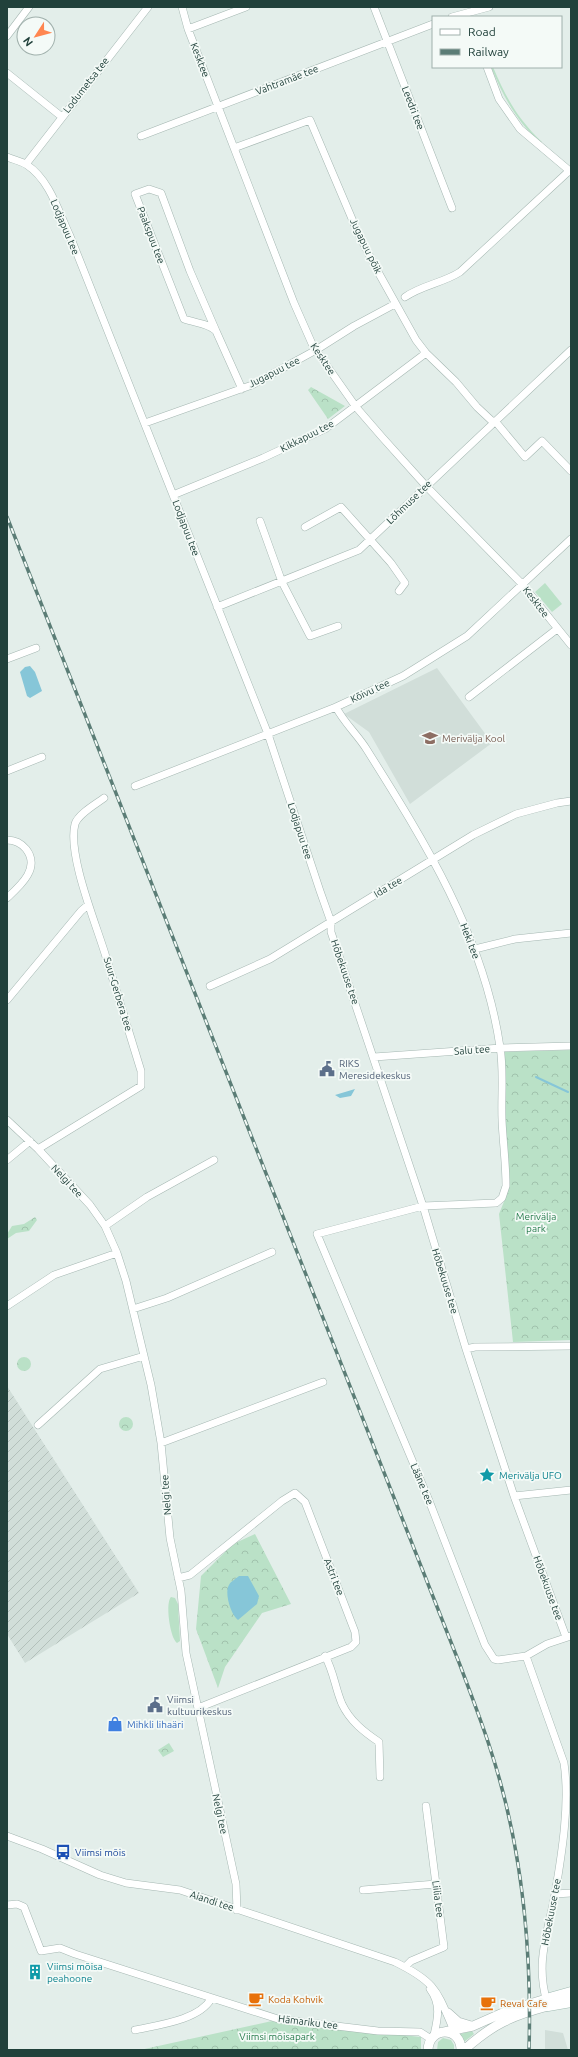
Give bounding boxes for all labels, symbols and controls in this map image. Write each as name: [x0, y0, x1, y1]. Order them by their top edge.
north arrow: [16, 16, 56, 56]
legend: [432, 16, 562, 68]
text: Road: [468, 25, 496, 38]
text: N: [21, 35, 35, 49]
street label: Kesktee: [188, 41, 212, 79]
text: Railway: [468, 45, 509, 58]
street label: Lodumetsa tee: [61, 55, 111, 115]
street label: Vahtramäe tee: [254, 63, 320, 97]
street label: Leedri tee: [400, 85, 426, 131]
street label: Lodjapuu tee: [48, 198, 82, 256]
street label: Paakspuu tee: [135, 205, 167, 265]
street label: Jugapuu põik: [348, 217, 384, 275]
street label: Kesktee: [308, 341, 338, 377]
street label: Jugapuu tee: [247, 354, 301, 390]
street label: Kikkapuu tee: [278, 418, 336, 454]
street label: Lõhmuse tee: [384, 478, 434, 526]
street label: Lodjapuu tee: [170, 499, 202, 557]
street label: Kesktee: [521, 585, 551, 619]
street label: Kõivu tee: [349, 677, 391, 705]
school or university icon: Merivälja Kool: [421, 729, 439, 747]
place label: Merivälja Kool: [442, 733, 506, 744]
street label: Lodjapuu tee: [286, 801, 314, 861]
street label: Ida tee: [372, 874, 404, 900]
street label: Heki tee: [458, 922, 482, 960]
street label: Hõbekuuse tee: [329, 938, 361, 1006]
street label: Suur-Gerbera tee: [102, 956, 134, 1032]
street label: Salu tee: [454, 1043, 490, 1057]
place label: RIKS Meresidekeskus: [339, 1058, 410, 1081]
public building icon: RIKS Meresidekeskus: [318, 1060, 336, 1078]
street label: Nelgi tee: [49, 1162, 85, 1200]
park label: Merivälja park: [516, 1211, 556, 1234]
street label: Hõbekuuse tee: [430, 1247, 460, 1315]
street label: Lääne tee: [408, 1462, 436, 1506]
place icon: Merivälja UFO: [478, 1466, 496, 1484]
place label: Merivälja UFO: [499, 1470, 562, 1481]
street label: Nelgi tee: [159, 1474, 173, 1516]
street label: Hõbekuuse tee: [531, 1554, 565, 1622]
street label: Astri tee: [322, 1557, 346, 1597]
place label: Viimsi kultuurikeskus: [167, 1694, 232, 1717]
public building icon: Viimsi kultuurikeskus: [146, 1696, 164, 1714]
shop icon: Mihkli lihaäri: [106, 1715, 124, 1733]
place label: Mihkli lihaäri: [127, 1719, 183, 1730]
street label: Nelgi tee: [210, 1793, 230, 1835]
bus stop icon: Viimsi mõis: [54, 1843, 72, 1861]
place label: Viimsi mõis: [75, 1847, 125, 1858]
street label: Hõbekuuse tee: [539, 1878, 563, 1946]
street label: Liilia tee: [430, 1880, 446, 1918]
street label: Aiandi tee: [189, 1889, 235, 1913]
place label: Viimsi mõisa peahoone: [47, 1961, 103, 1984]
building icon: Viimsi mõisa peahoone: [26, 1963, 44, 1981]
cafe icon: Koda Kohvik: [247, 1990, 265, 2008]
place label: Koda Kohvik: [268, 1994, 323, 2005]
cafe icon: Reval Cafe: [479, 1994, 497, 2012]
place label: Reval Cafe: [500, 1998, 547, 2009]
street label: Hämariku tee: [278, 2013, 338, 2031]
park label: Viimsi mõisapark: [239, 2031, 315, 2042]

